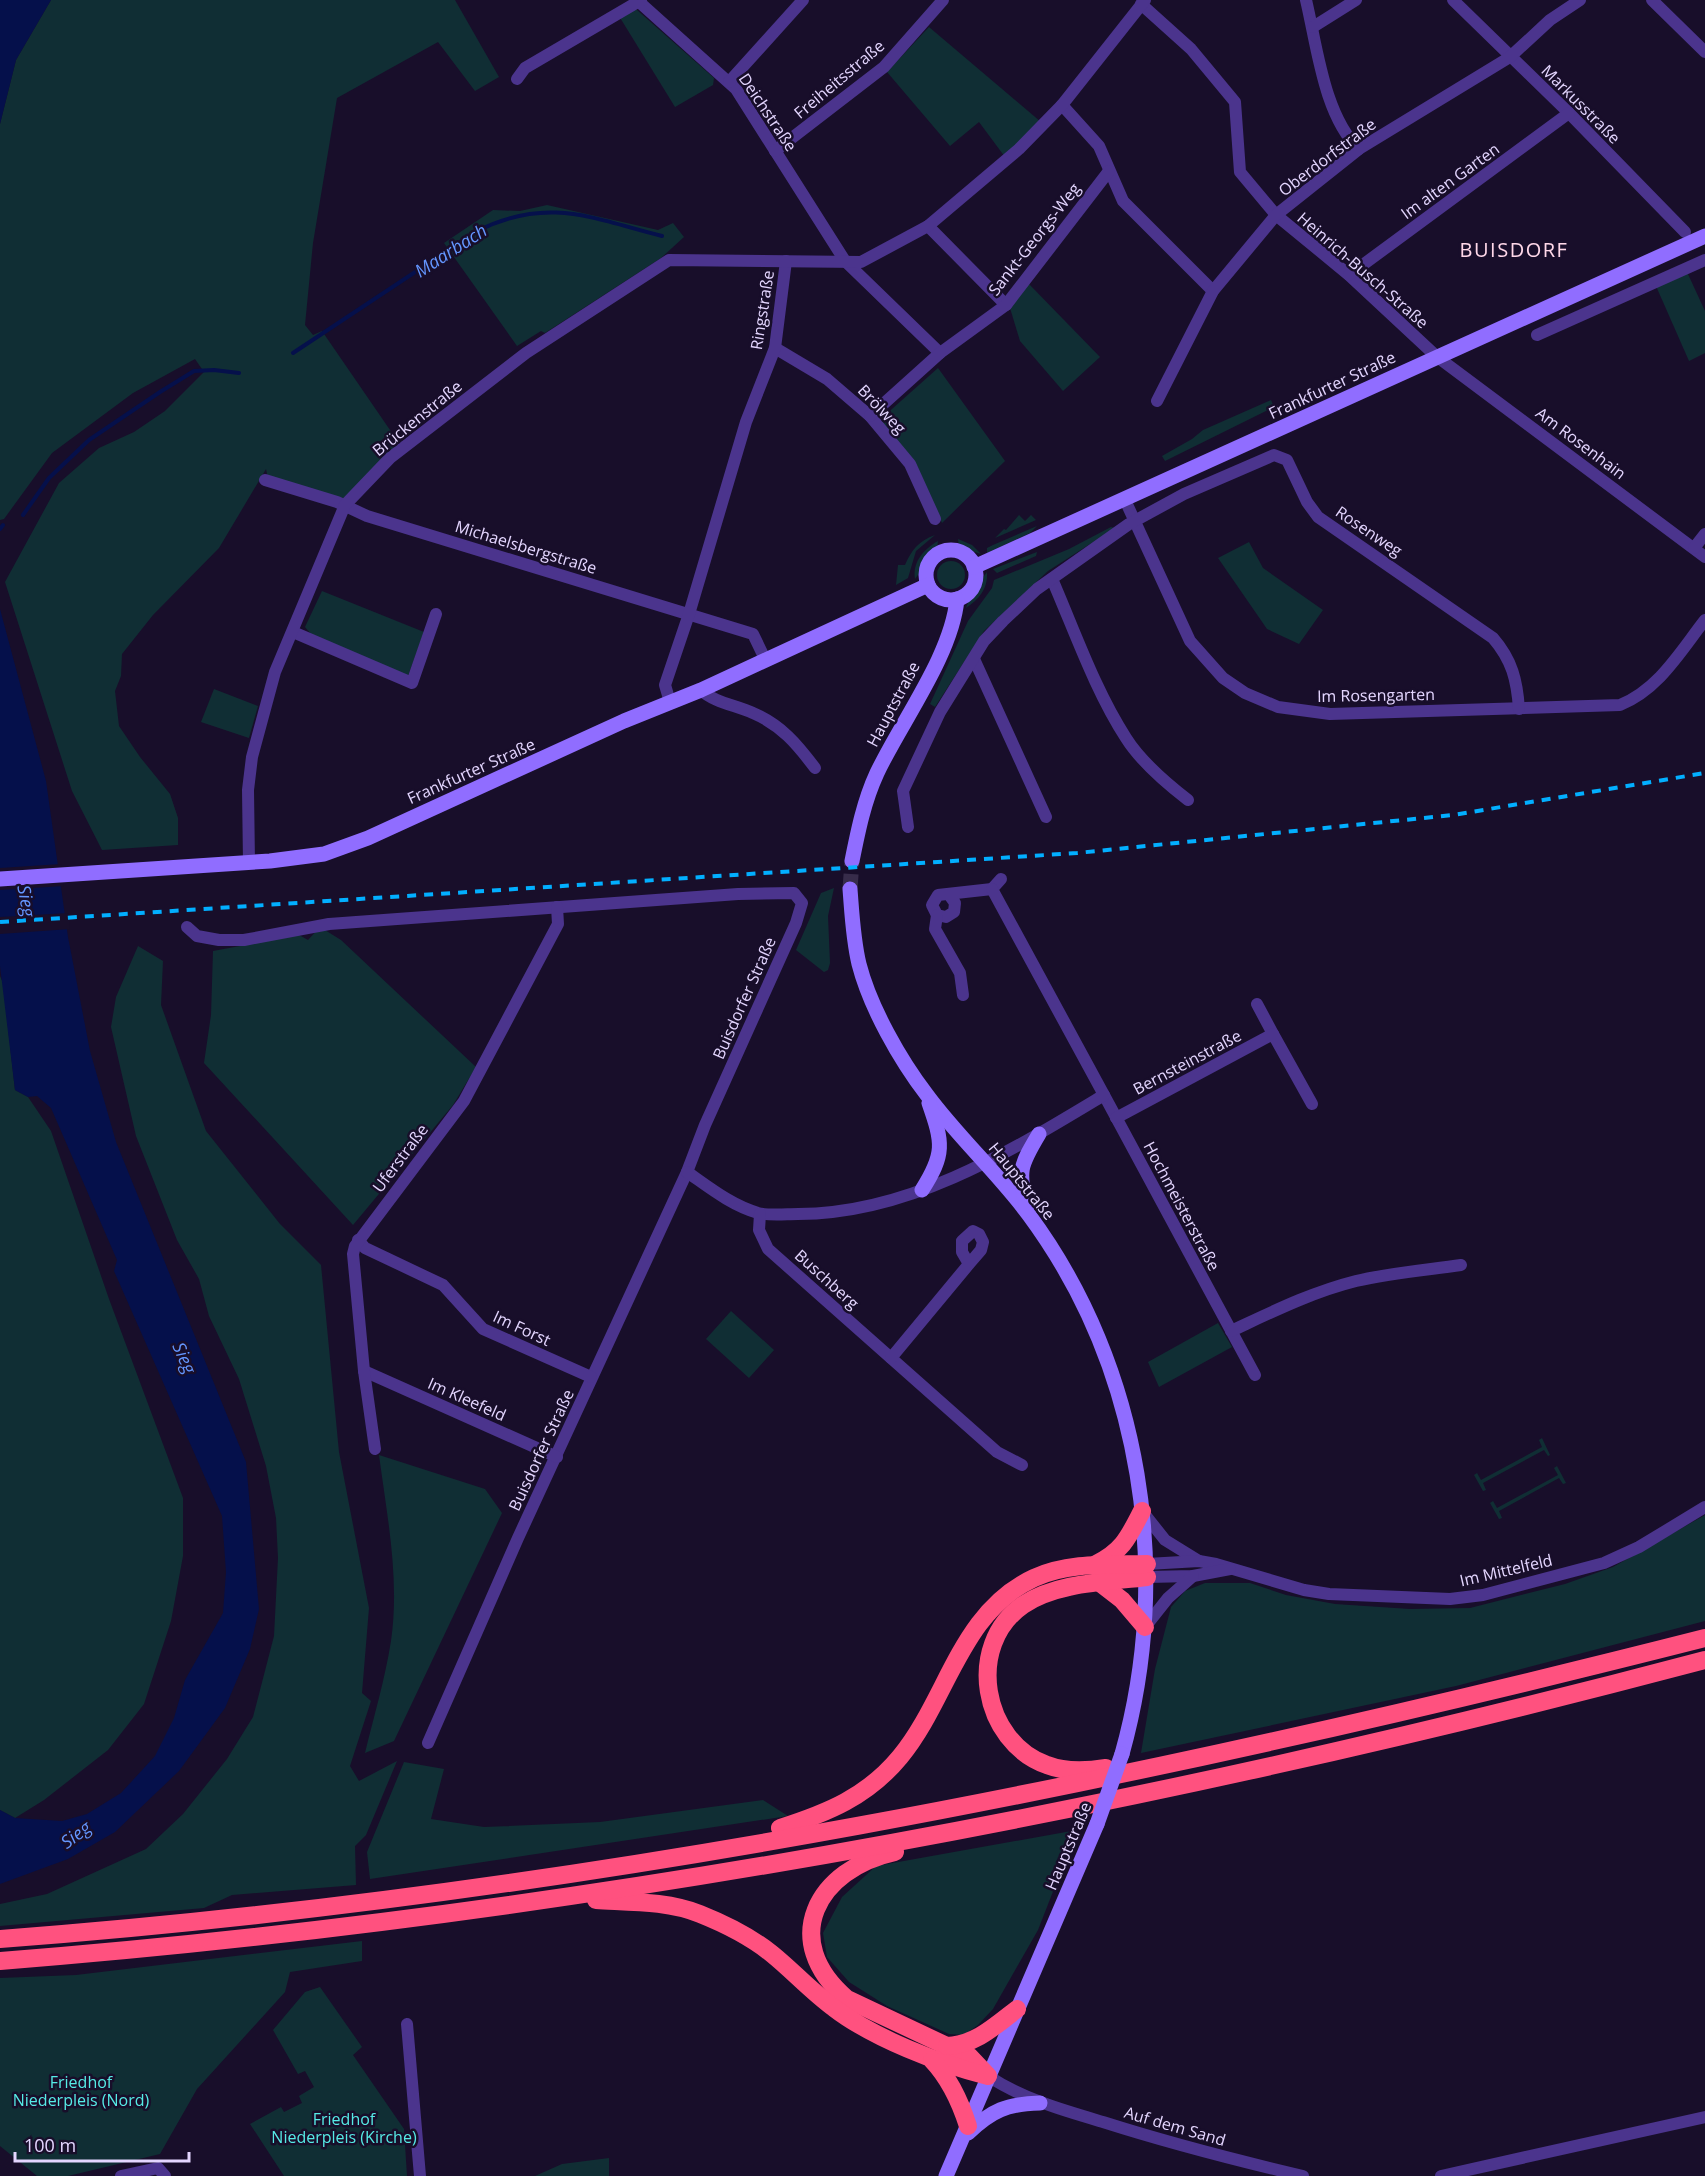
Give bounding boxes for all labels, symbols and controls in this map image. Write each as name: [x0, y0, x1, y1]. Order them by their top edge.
street label: Freiheitsstraße: [789, 35, 889, 123]
street label: Markusstraße: [1537, 60, 1625, 148]
street label: Deichstraße: [734, 69, 802, 155]
street label: Oberdorfstraße: [1274, 113, 1380, 201]
street label: Im alten Garten: [1396, 138, 1504, 224]
street label: Sankt-Georgs-Weg: [983, 178, 1085, 300]
street label: Heinrich-Busch-Straße: [1293, 207, 1433, 333]
water label: Maarbach: [410, 218, 491, 282]
district label: BUISDORF: [1460, 236, 1568, 263]
street label: Ringstraße: [745, 269, 779, 351]
street label: Frankfurter Straße: [1265, 346, 1399, 424]
street label: Brückenstraße: [368, 375, 466, 461]
street label: Brölweg: [853, 380, 911, 439]
street label: Am Rosenhain: [1531, 402, 1631, 484]
street label: Rosenweg: [1331, 501, 1407, 562]
street label: Michaelsbergstraße: [452, 515, 600, 579]
street label: Hauptstraße: [861, 657, 925, 751]
street label: Im Rosengarten: [1317, 683, 1435, 707]
street label: Frankfurter Straße: [404, 733, 538, 809]
water label: Sieg: [12, 883, 42, 919]
street label: Buisdorfer Straße: [707, 933, 781, 1063]
street label: Bernsteinstraße: [1129, 1024, 1245, 1100]
street label: Uferstraße: [367, 1119, 433, 1197]
street label: Hauptstraße: [984, 1138, 1060, 1224]
street label: Hochmeisterstraße: [1139, 1138, 1225, 1274]
street label: Buschberg: [790, 1244, 864, 1314]
street label: Im Forst: [490, 1305, 555, 1351]
water label: Sieg: [167, 1338, 203, 1378]
street label: Im Kleefeld: [424, 1372, 510, 1426]
street label: Buisdorfer Straße: [503, 1386, 579, 1514]
street label: Im Mittelfeld: [1457, 1549, 1555, 1591]
street label: Hauptstraße: [1040, 1799, 1096, 1893]
water label: Sieg: [55, 1815, 96, 1853]
park label: Friedhof Niederpleis (Nord): [13, 2071, 150, 2111]
street label: Auf dem Sand: [1122, 2101, 1228, 2151]
park label: Friedhof Niederpleis (Kirche): [271, 2108, 417, 2148]
scale bar: [15, 2125, 189, 2163]
text: 100 m: [24, 2133, 76, 2157]

